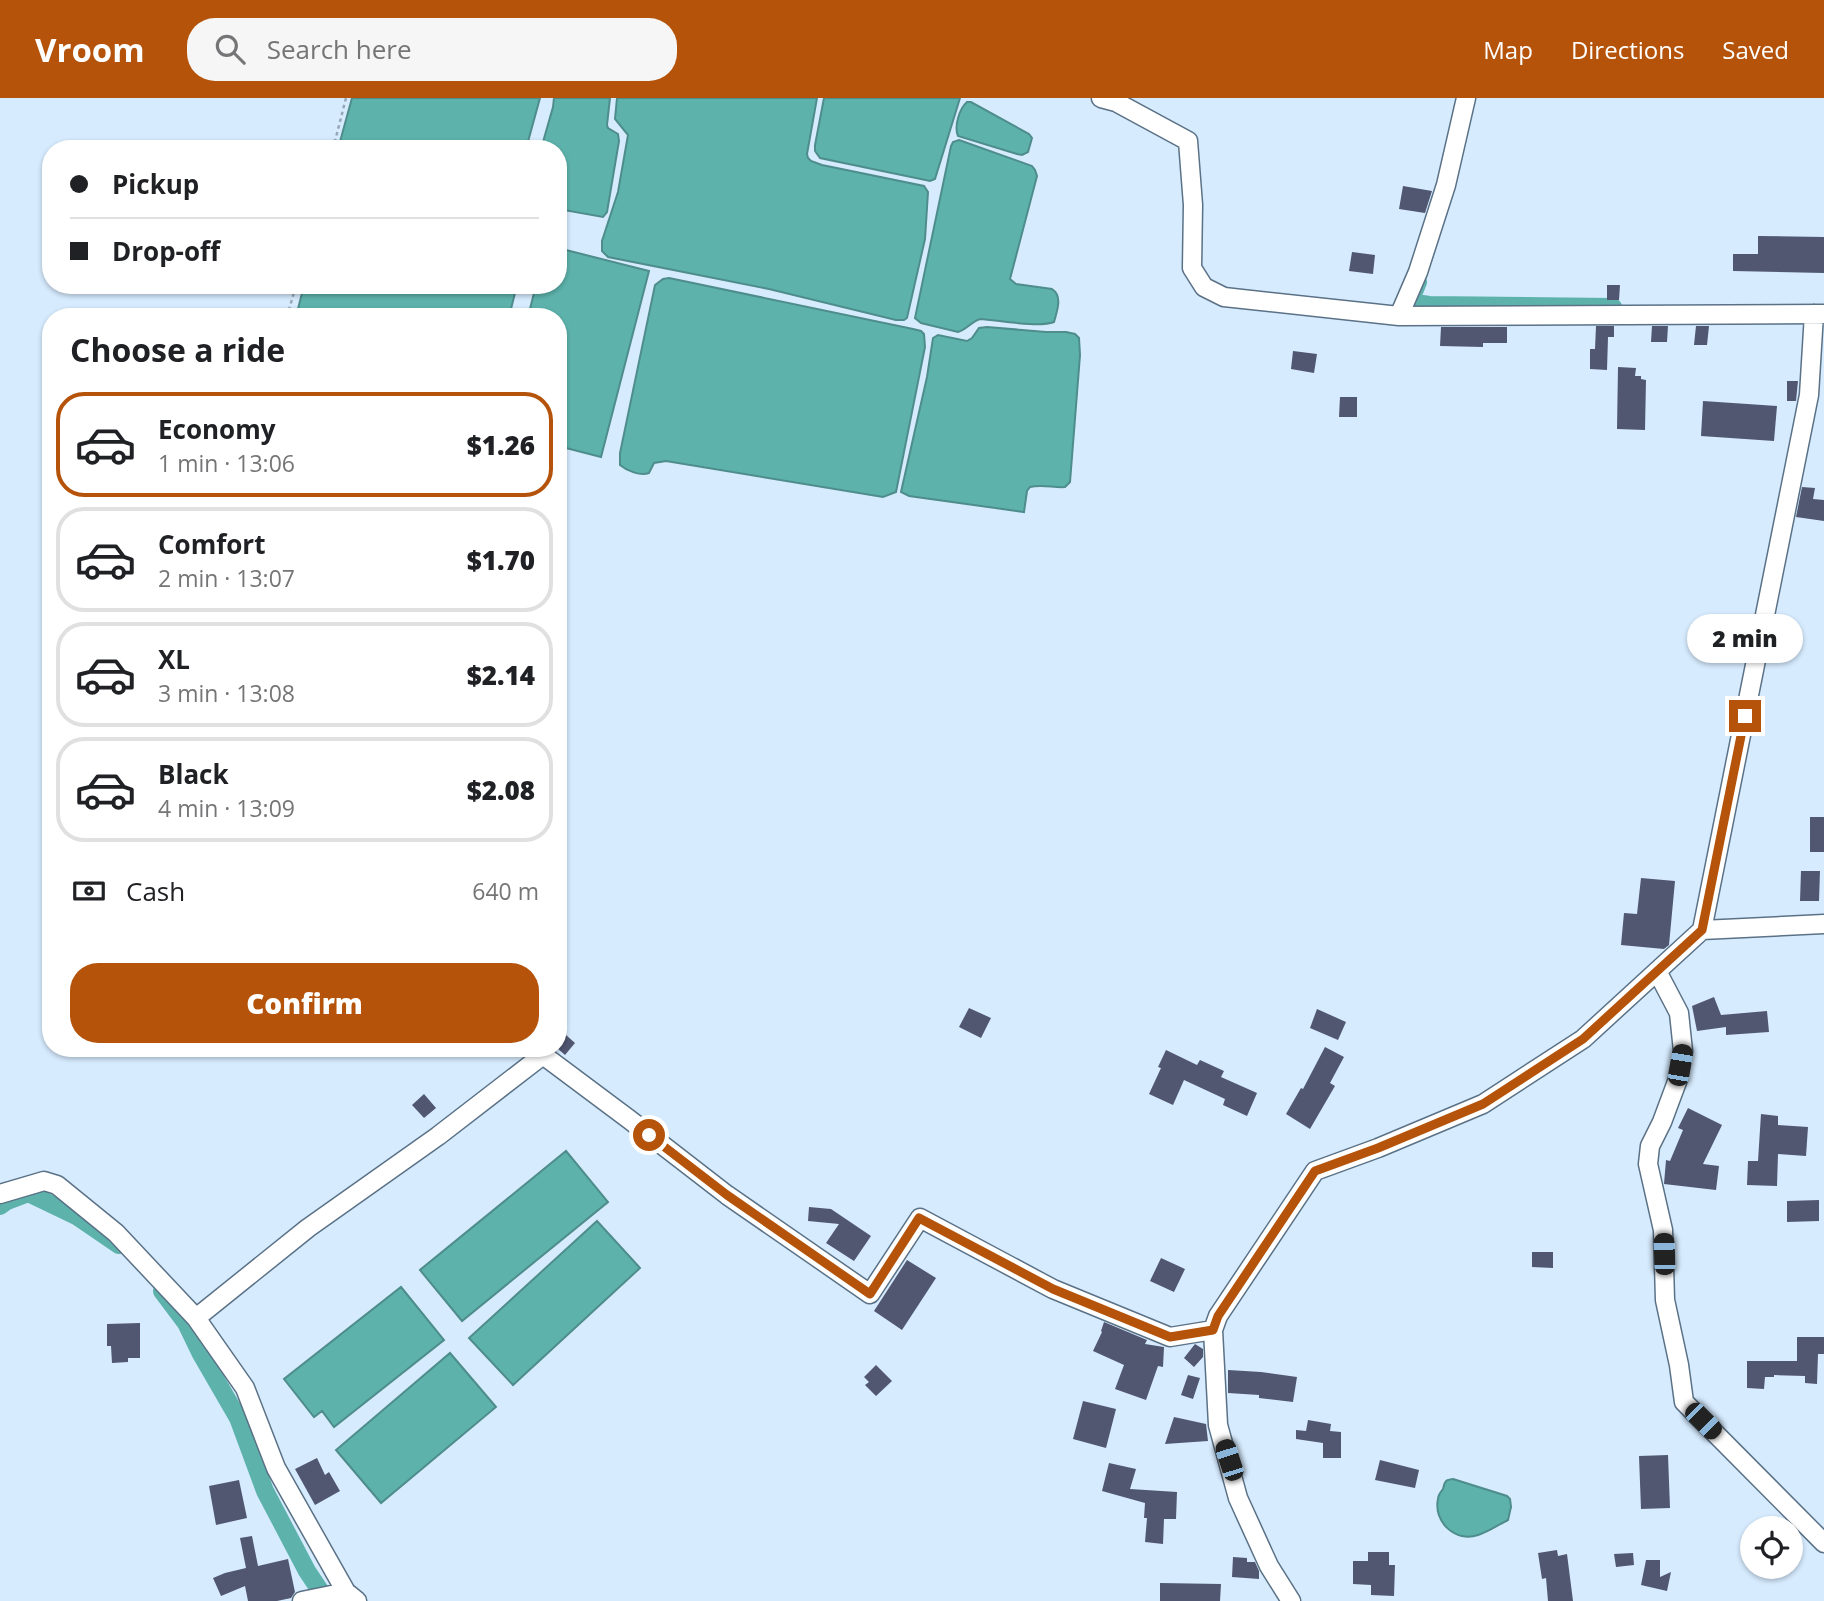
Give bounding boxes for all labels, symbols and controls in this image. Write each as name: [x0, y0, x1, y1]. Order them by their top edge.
search box: [187, 18, 677, 81]
text: Vroom: [35, 27, 145, 72]
icon: search: [211, 30, 249, 68]
text: Search here: [267, 31, 412, 67]
text: Map: [1483, 33, 1533, 66]
text: Directions: [1571, 33, 1684, 66]
text: Saved: [1722, 33, 1789, 66]
text: Pickup: [112, 166, 199, 202]
text: Drop-off: [112, 233, 220, 269]
text: Choose a ride: [70, 328, 285, 371]
text: Economy: [158, 411, 276, 447]
icon: car: [74, 413, 137, 476]
text: $1.26: [467, 427, 535, 463]
text: 1 min · 13:06: [158, 447, 295, 479]
text: Comfort: [158, 526, 265, 562]
icon: car: [74, 528, 137, 591]
text: $1.70: [467, 542, 535, 578]
text: 2 min · 13:07: [158, 562, 295, 594]
callout: 2 min: [1687, 614, 1803, 664]
text: 2 min: [1712, 622, 1778, 654]
text: XL: [158, 641, 190, 677]
icon: car: [74, 643, 137, 706]
text: $2.14: [467, 657, 535, 693]
text: 3 min · 13:08: [158, 677, 295, 709]
route end: [1729, 700, 1761, 732]
text: Black: [158, 756, 229, 792]
icon: car: [74, 758, 137, 821]
text: $2.08: [467, 772, 535, 808]
text: 4 min · 13:09: [158, 792, 295, 824]
icon: cash: [70, 872, 108, 910]
text: Cash: [126, 873, 185, 909]
text: 640 m: [472, 875, 539, 907]
button: Confirm: [70, 963, 539, 1043]
car: [1667, 1042, 1694, 1088]
route start: [633, 1119, 665, 1151]
car: [1653, 1233, 1676, 1275]
car: [1681, 1399, 1726, 1443]
car: [1213, 1437, 1246, 1483]
map controls: [1740, 1516, 1803, 1579]
button: locate: [1740, 1516, 1803, 1579]

